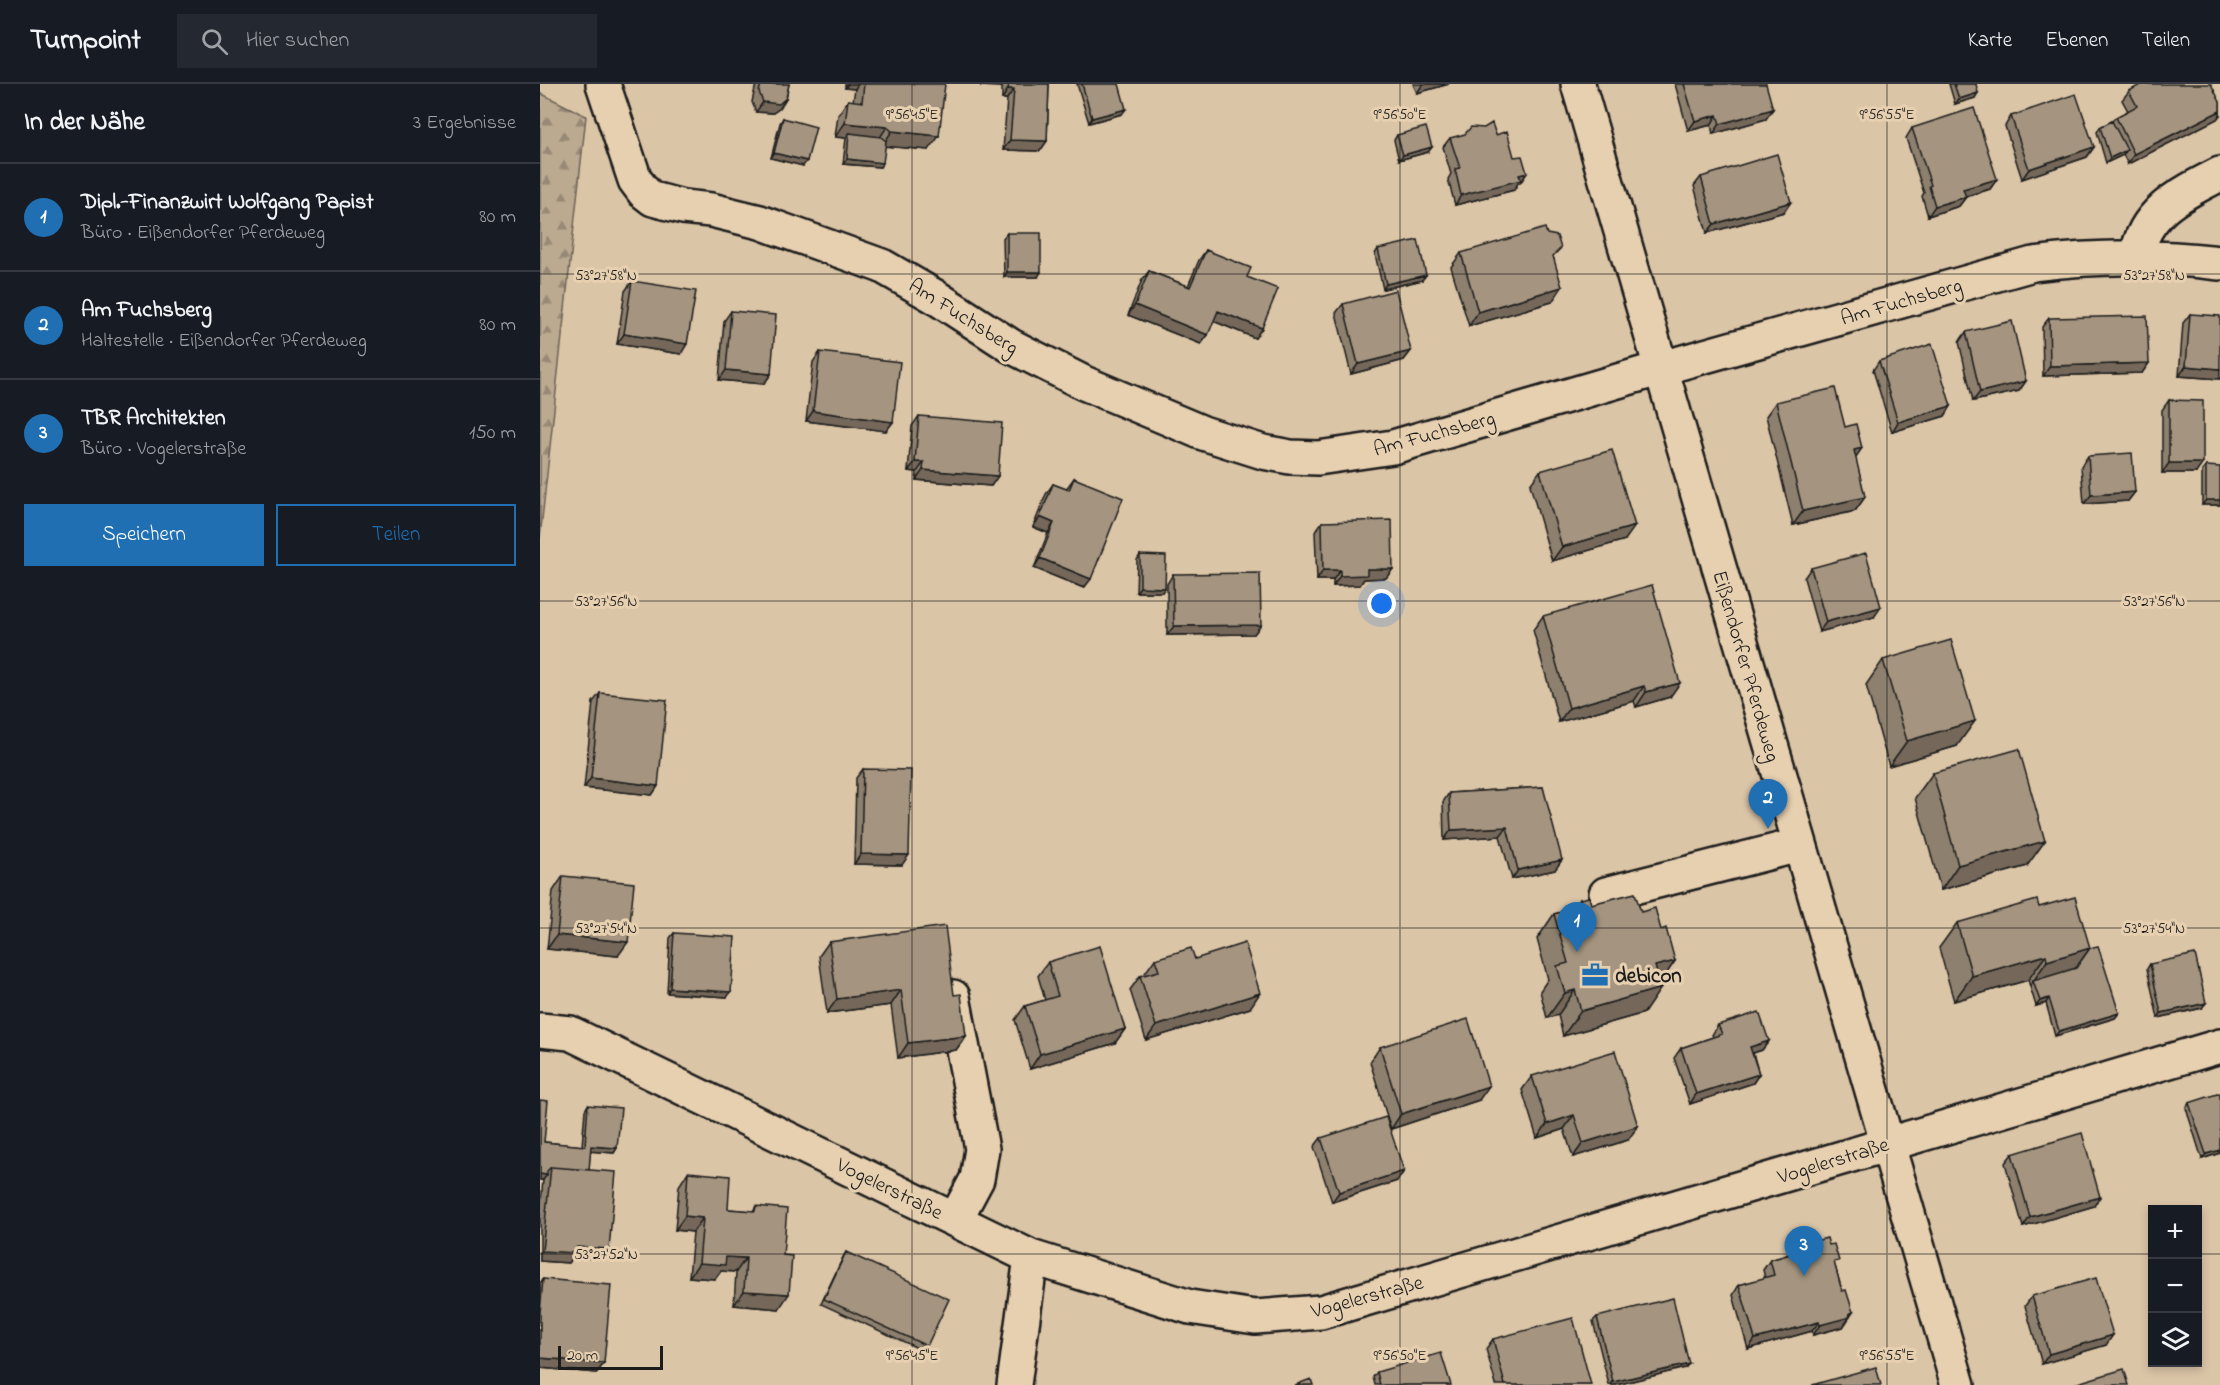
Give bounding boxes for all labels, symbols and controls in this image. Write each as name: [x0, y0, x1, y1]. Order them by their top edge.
search box: [177, 14, 597, 68]
text: Turnpoint: [30, 21, 141, 62]
icon: search: [198, 25, 231, 58]
text: Hier suchen: [246, 25, 349, 57]
text: Karte: [1968, 26, 2012, 56]
text: Ebenen: [2045, 26, 2108, 56]
text: Teilen: [2141, 26, 2190, 56]
text: In der Nähe: [24, 104, 145, 142]
text: 9°56'45"E: [886, 104, 938, 126]
text: 9°56'50"E: [1374, 104, 1426, 126]
text: 9°56'55"E: [1859, 104, 1915, 126]
text: 3 Ergebnisse: [413, 109, 516, 138]
text: Dipl.-Finanzwirt Wolfgang Papist: [81, 187, 374, 219]
text: 1: [40, 203, 47, 232]
text: 80 m: [479, 203, 516, 232]
text: Büro · Eißendorfer Pferdeweg: [81, 219, 325, 248]
text: 53°27'58"N: [575, 265, 637, 287]
text: 53°27'58"N: [2123, 265, 2185, 287]
street label: Am Fuchsberg: [1837, 271, 1966, 336]
street label: Am Fuchsberg: [901, 272, 1024, 365]
text: Am Fuchsberg: [81, 295, 212, 327]
text: 2: [39, 311, 48, 340]
text: 80 m: [479, 311, 516, 340]
text: Haltestelle · Eißendorfer Pferdeweg: [81, 327, 367, 356]
text: TBR Architekten: [81, 403, 226, 435]
street label: Am Fuchsberg: [1370, 404, 1499, 468]
text: 3: [39, 419, 48, 448]
text: 150 m: [469, 419, 516, 448]
text: Büro · Vogelerstraße: [81, 435, 246, 464]
button: Speichern: [24, 504, 264, 566]
button: Teilen: [276, 504, 516, 566]
street label: Eißendorfer Pferdeweg: [1701, 567, 1787, 766]
your location: [1367, 589, 1396, 618]
text: 53°27'56"N: [575, 591, 637, 613]
text: 53°27'56"N: [2123, 591, 2185, 613]
pin: 2: [1748, 780, 1788, 829]
pin: 1: [1558, 902, 1596, 952]
text: 53°27'54"N: [575, 918, 637, 940]
text: 53°27'54"N: [2123, 918, 2185, 940]
office icon: debicon: [1580, 960, 1610, 990]
place label: debicon: [1615, 962, 1682, 992]
street label: Vogelerstraße: [1773, 1131, 1894, 1195]
street label: Vogelerstraße: [829, 1151, 948, 1231]
map controls: [2148, 1205, 2202, 1367]
button: +: [2148, 1205, 2202, 1259]
pin: 3: [1784, 1226, 1824, 1276]
text: 53°27'52"N: [574, 1244, 638, 1266]
button: −: [2148, 1259, 2202, 1313]
street label: Vogelerstraße: [1307, 1268, 1428, 1330]
button: layers: [2148, 1313, 2202, 1367]
scale bar: [558, 1343, 663, 1370]
text: 20 m: [567, 1344, 598, 1368]
text: 9°56'45"E: [886, 1345, 938, 1367]
text: 9°56'50"E: [1374, 1345, 1426, 1367]
text: 9°56'55"E: [1859, 1345, 1915, 1367]

